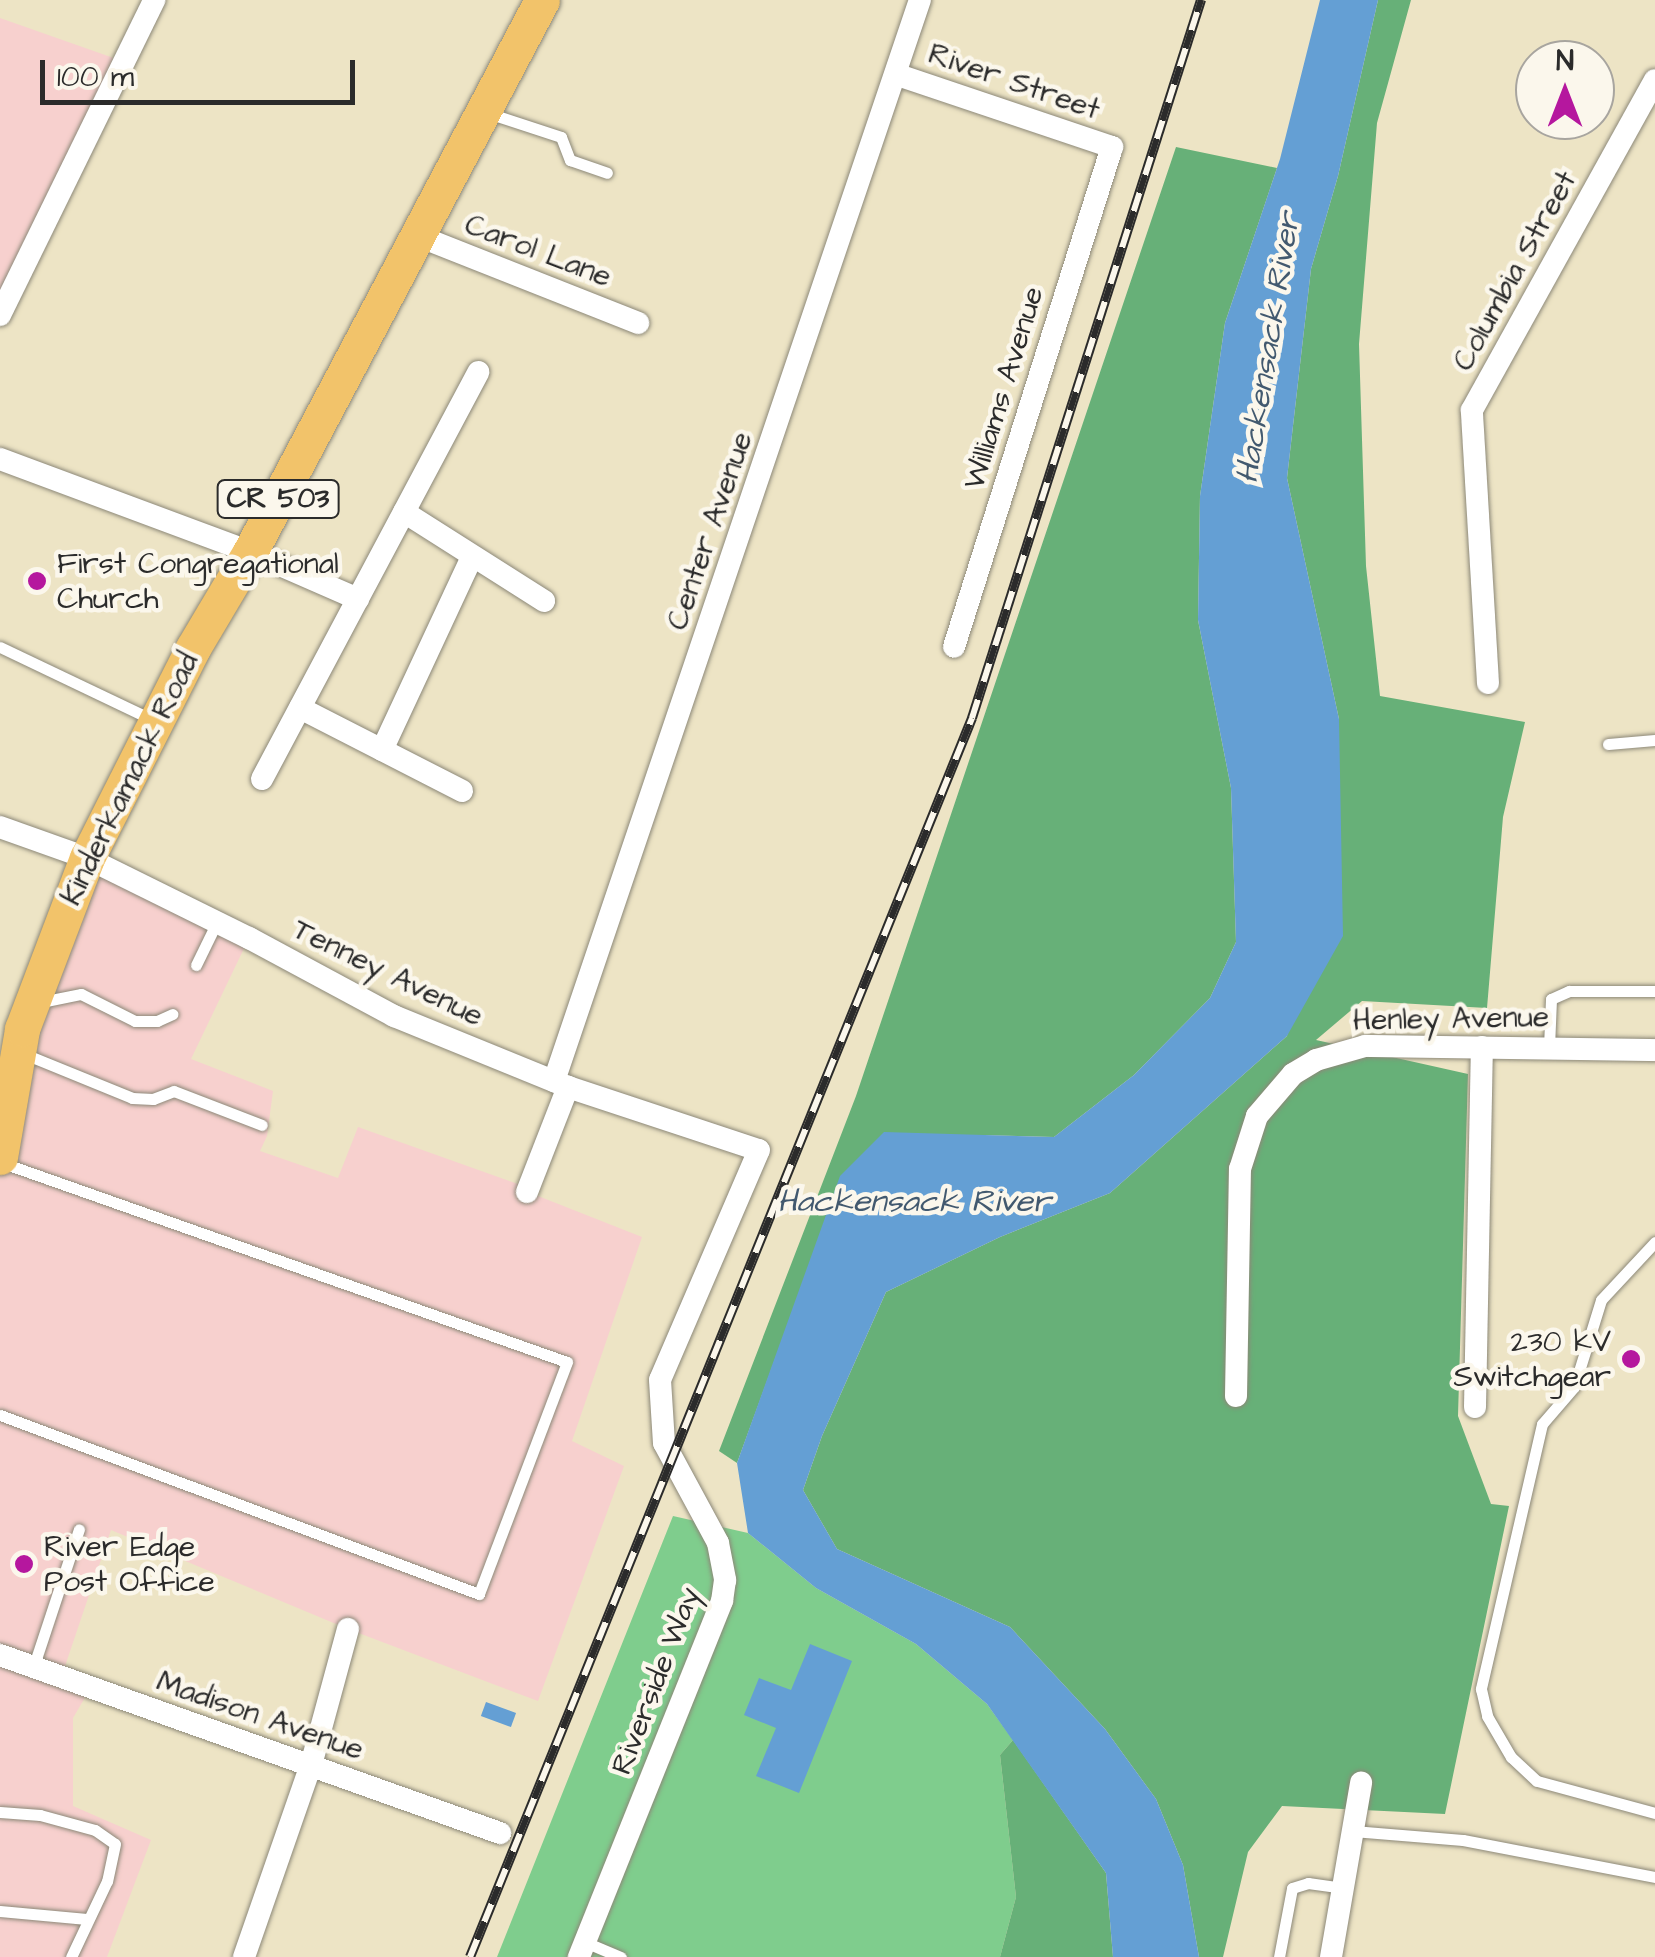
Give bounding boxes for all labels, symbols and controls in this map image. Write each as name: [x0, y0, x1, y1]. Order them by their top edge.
street label: River Street: [924, 36, 1104, 128]
scale bar: [45, 40, 360, 102]
north arrow: [1515, 40, 1615, 140]
text: N: [1556, 42, 1574, 81]
text: 100 m: [57, 56, 134, 98]
street label: Columbia Street: [1445, 165, 1585, 377]
street label: Carol Lane: [460, 207, 616, 295]
water label: Hackensack River: [1229, 210, 1309, 486]
street label: Williams Avenue: [956, 282, 1052, 494]
street label: Center Avenue: [659, 427, 761, 635]
road number: CR 503: [216, 476, 340, 522]
place label: First Congregational Church: [57, 546, 339, 616]
marker: First Congregational Church: [26, 570, 48, 592]
street label: Kinderkamack Road: [53, 647, 207, 911]
street label: Tenney Avenue: [287, 911, 489, 1035]
street label: Henley Avenue: [1353, 999, 1549, 1039]
water label: Hackensack River: [777, 1183, 1051, 1221]
place label: 230 kV Switchgear: [1453, 1324, 1611, 1394]
marker: 230 kV Switchgear: [1620, 1348, 1642, 1370]
place label: River Edge Post Office: [44, 1529, 215, 1600]
marker: River Edge Post Office: [13, 1553, 35, 1575]
street label: Riverside Way: [604, 1582, 708, 1780]
street label: Madison Avenue: [152, 1664, 368, 1768]

